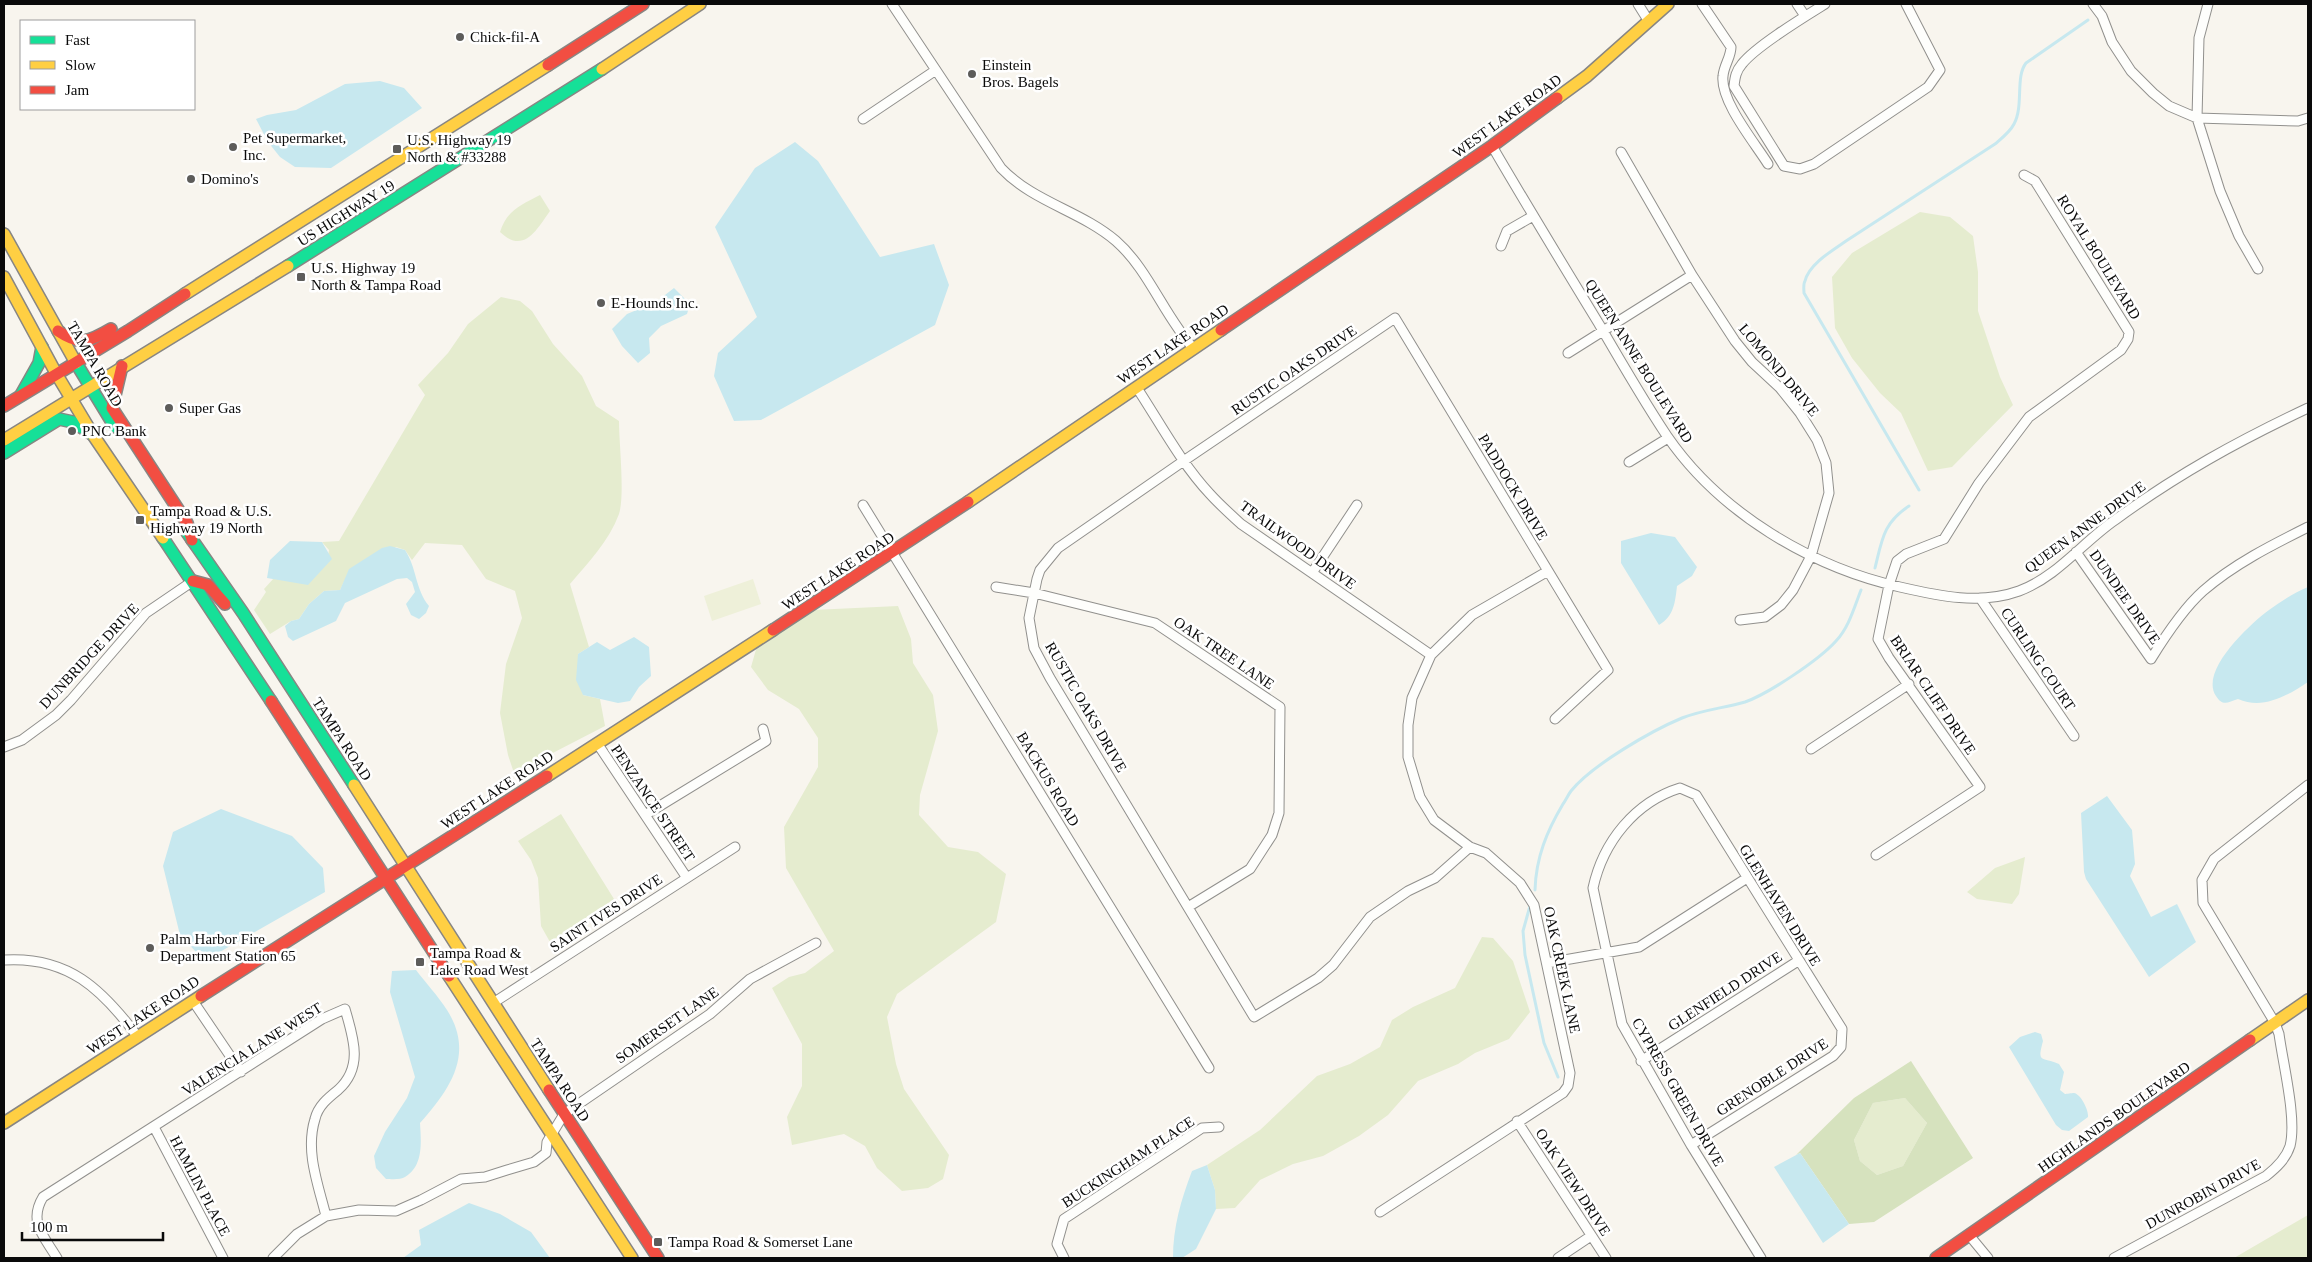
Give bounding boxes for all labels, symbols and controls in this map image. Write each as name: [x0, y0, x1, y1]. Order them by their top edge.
legend: [20, 20, 195, 110]
place label: Chick-fil-A: [470, 29, 540, 45]
marker: Chick-fil-A: [454, 31, 466, 43]
text: Fast: [65, 32, 91, 48]
text: Slow: [65, 57, 96, 73]
place label: Einstein Bros. Bagels: [982, 57, 1059, 90]
marker: Einstein Bros. Bagels: [966, 68, 978, 80]
street label: WEST LAKE ROAD: [1449, 71, 1565, 161]
text: Jam: [65, 82, 89, 98]
place label: Pet Supermarket, Inc.: [243, 130, 346, 163]
place label: U.S. Highway 19 North & #33288: [407, 132, 511, 165]
marker: Pet Supermarket, Inc.: [227, 141, 239, 153]
marker: U.S. Highway 19 North & #33288: [391, 143, 403, 155]
place label: Domino's: [201, 171, 259, 187]
marker: Domino's: [185, 173, 197, 185]
street label: US HIGHWAY 19: [295, 177, 397, 249]
street label: ROYAL BOULEVARD: [2054, 192, 2144, 322]
place label: U.S. Highway 19 North & Tampa Road: [311, 260, 441, 293]
marker: U.S. Highway 19 North & Tampa Road: [295, 271, 307, 283]
street label: QUEEN ANNE BOULEVARD: [1582, 276, 1696, 446]
place label: E-Hounds Inc.: [611, 295, 698, 311]
marker: E-Hounds Inc.: [595, 297, 607, 309]
street label: WEST LAKE ROAD: [1114, 301, 1232, 387]
street label: TAMPA ROAD: [64, 319, 126, 409]
street label: LOMOND DRIVE: [1736, 321, 1822, 419]
street label: RUSTIC OAKS DRIVE: [1228, 322, 1360, 418]
place label: Super Gas: [179, 400, 241, 416]
marker: Super Gas: [163, 402, 175, 414]
place label: PNC Bank: [82, 423, 147, 439]
marker: PNC Bank: [66, 425, 78, 437]
street label: PADDOCK DRIVE: [1475, 431, 1551, 543]
street label: QUEEN ANNE DRIVE: [2022, 478, 2148, 576]
street label: TRAILWOOD DRIVE: [1237, 498, 1359, 592]
place label: Tampa Road & U.S. Highway 19 North: [150, 503, 272, 536]
marker: Tampa Road & U.S. Highway 19 North: [134, 514, 146, 526]
street label: WEST LAKE ROAD: [779, 529, 897, 613]
street label: DUNDEE DRIVE: [2087, 547, 2163, 647]
street label: DUNBRIDGE DRIVE: [36, 600, 142, 712]
street label: CURLING COURT: [1998, 605, 2078, 713]
street label: OAK TREE LANE: [1171, 614, 1277, 692]
street label: BRIAR CLIFF DRIVE: [1887, 632, 1979, 758]
street label: RUSTIC OAKS DRIVE: [1042, 639, 1130, 775]
street label: TAMPA ROAD: [309, 695, 375, 783]
street label: BACKUS ROAD: [1014, 729, 1083, 829]
street label: PENZANCE STREET: [608, 742, 698, 864]
street label: WEST LAKE ROAD: [438, 748, 556, 832]
street label: GLENHAVEN DRIVE: [1736, 841, 1824, 969]
street label: SAINT IVES DRIVE: [547, 871, 665, 955]
street label: OAK CREEK LANE: [1541, 905, 1583, 1035]
place label: Palm Harbor Fire Department Station 65: [160, 931, 296, 964]
marker: Palm Harbor Fire Department Station 65: [144, 942, 156, 954]
place label: Tampa Road & Lake Road West: [430, 945, 529, 978]
street label: GLENFIELD DRIVE: [1665, 948, 1785, 1034]
marker: Tampa Road & Lake Road West: [414, 956, 426, 968]
street label: WEST LAKE ROAD: [84, 973, 202, 1057]
street label: SOMERSET LANE: [613, 984, 721, 1066]
street label: VALENCIA LANE WEST: [179, 999, 325, 1099]
street label: CYPRESS GREEN DRIVE: [1629, 1015, 1727, 1169]
street label: GRENOBLE DRIVE: [1713, 1035, 1831, 1119]
street label: TAMPA ROAD: [527, 1036, 593, 1124]
street label: HIGHLANDS BOULEVARD: [2035, 1058, 2193, 1176]
street label: BUCKINGHAM PLACE: [1059, 1113, 1197, 1211]
street label: OAK VIEW DRIVE: [1532, 1125, 1614, 1239]
street label: HAMLIN PLACE: [167, 1133, 233, 1239]
street label: DUNROBIN DRIVE: [2143, 1156, 2263, 1232]
scale bar: [22, 1210, 164, 1242]
text: 100 m: [30, 1219, 68, 1235]
place label: Tampa Road & Somerset Lane: [668, 1234, 853, 1250]
marker: Tampa Road & Somerset Lane: [652, 1236, 664, 1248]

